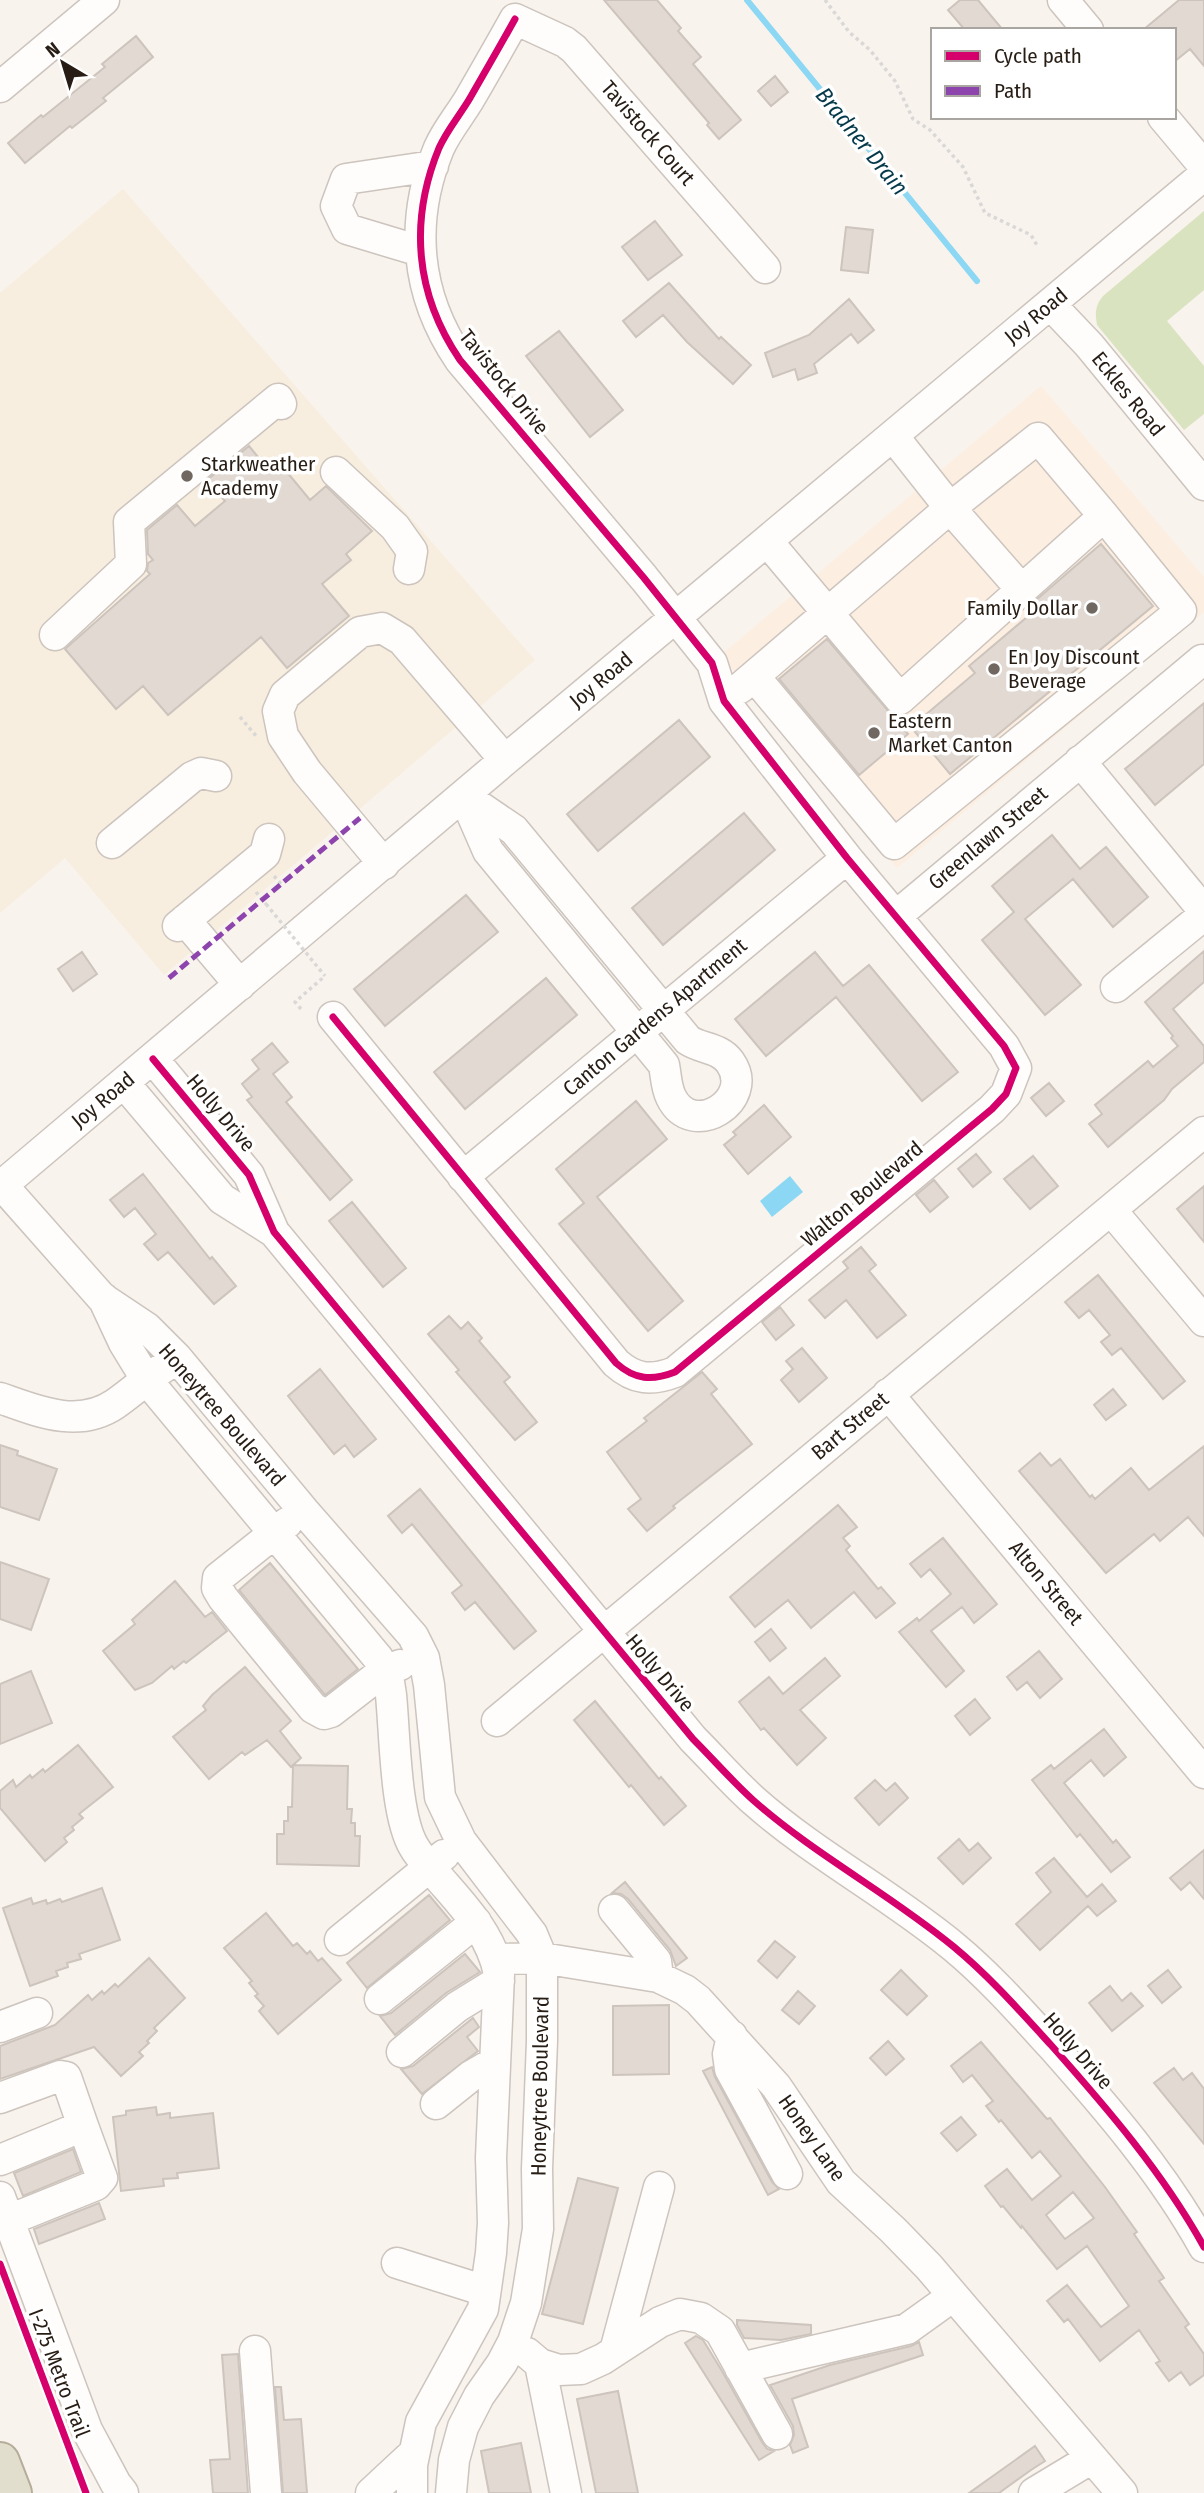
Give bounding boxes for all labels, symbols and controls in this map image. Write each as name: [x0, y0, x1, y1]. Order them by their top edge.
north arrow: [28, 28, 98, 98]
legend: [931, 28, 1176, 119]
text: N: [41, 37, 64, 63]
text: Cycle path: [994, 43, 1082, 69]
street label: Tavistock Court: [596, 75, 701, 191]
text: Path: [994, 78, 1032, 104]
water label: Bradner Drain: [810, 81, 914, 201]
street label: Joy Road: [999, 282, 1073, 350]
street label: Tavistock Drive: [454, 324, 554, 440]
street label: Eckles Road: [1086, 346, 1170, 442]
place label: Starkweather Academy: [201, 451, 316, 501]
marker: Starkweather Academy: [179, 468, 195, 484]
place label: Family Dollar: [967, 595, 1079, 621]
marker: Family Dollar: [1084, 600, 1100, 616]
place label: En Joy Discount Beverage: [1008, 644, 1140, 694]
street label: Joy Road: [564, 646, 638, 714]
marker: En Joy Discount Beverage: [986, 661, 1002, 677]
place label: Eastern Market Canton: [888, 708, 1013, 758]
marker: Eastern Market Canton: [866, 725, 882, 741]
street label: Greenlawn Street: [923, 781, 1053, 895]
street label: Canton Gardens Apartment: [558, 932, 752, 1102]
street label: Joy Road: [66, 1066, 140, 1134]
street label: Holly Drive: [181, 1069, 261, 1157]
street label: Walton Boulevard: [796, 1136, 928, 1252]
street label: Honeytree Boulevard: [153, 1338, 291, 1492]
street label: Bart Street: [806, 1386, 894, 1466]
street label: Alton Street: [1003, 1536, 1089, 1630]
street label: Holly Drive: [620, 1629, 700, 1717]
street label: Honeytree Boulevard: [525, 1996, 555, 2176]
street label: Holly Drive: [1038, 2007, 1118, 2095]
street label: Honey Lane: [773, 2089, 851, 2187]
street label: I-275 Metro Trail: [23, 2305, 96, 2441]

